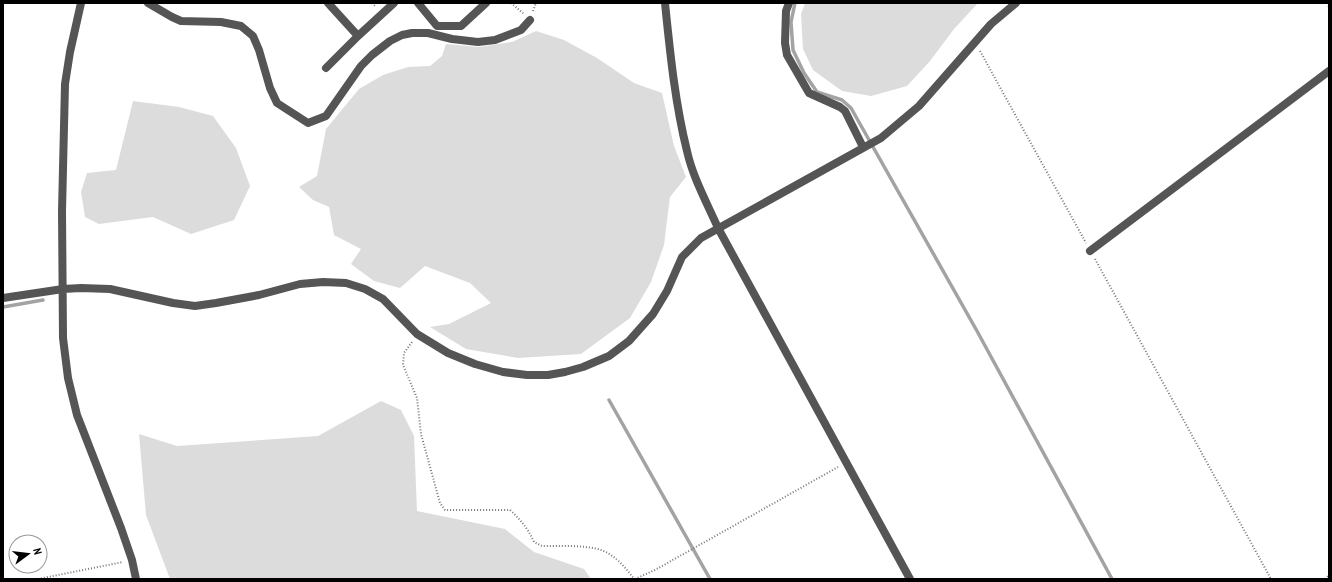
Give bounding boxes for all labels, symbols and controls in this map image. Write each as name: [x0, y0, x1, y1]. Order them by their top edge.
north arrow: [8, 534, 48, 574]
text: N: [30, 547, 45, 556]

